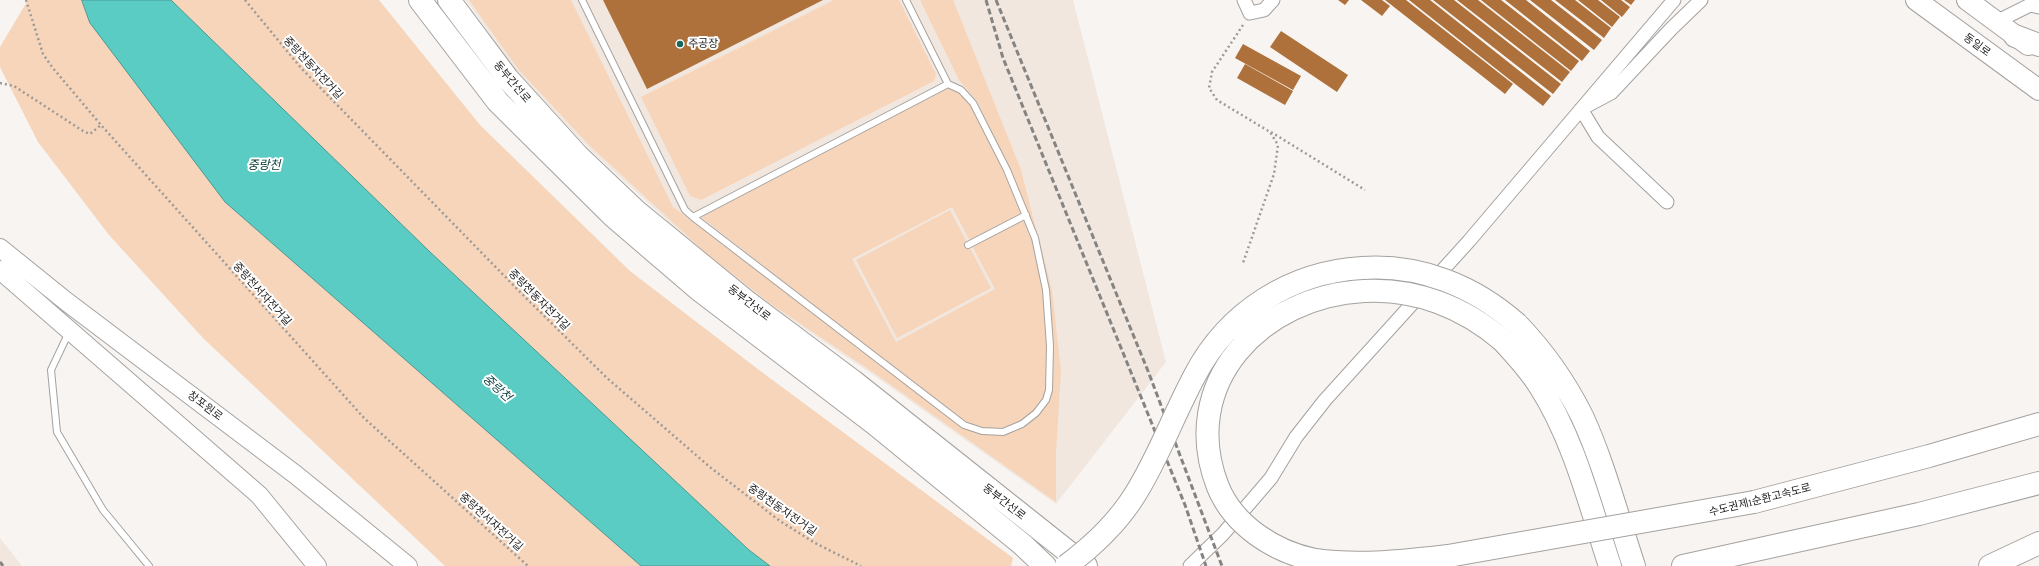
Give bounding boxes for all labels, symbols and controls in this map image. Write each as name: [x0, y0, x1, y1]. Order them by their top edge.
street label: 동일로: [1961, 31, 1993, 59]
street label: 중랑천동자전거길: [281, 34, 345, 102]
place label: 주공장: [688, 37, 718, 51]
marker: 주공장: [675, 39, 685, 49]
street label: 동부간선로: [491, 58, 533, 106]
water label: 중랑천: [247, 158, 281, 172]
street label: 중랑천서자전거길: [230, 260, 294, 328]
street label: 중랑천동자전거길: [506, 267, 572, 333]
street label: 동부간선로: [725, 282, 773, 324]
water label: 중랑천: [480, 372, 514, 404]
street label: 창포원로: [185, 389, 225, 423]
street label: 중랑천동자전거길: [745, 481, 819, 539]
street label: 동부간선로: [980, 481, 1028, 523]
street label: 수도권제1순환고속도로: [1708, 481, 1812, 519]
street label: 중랑천서자전거길: [457, 490, 525, 554]

